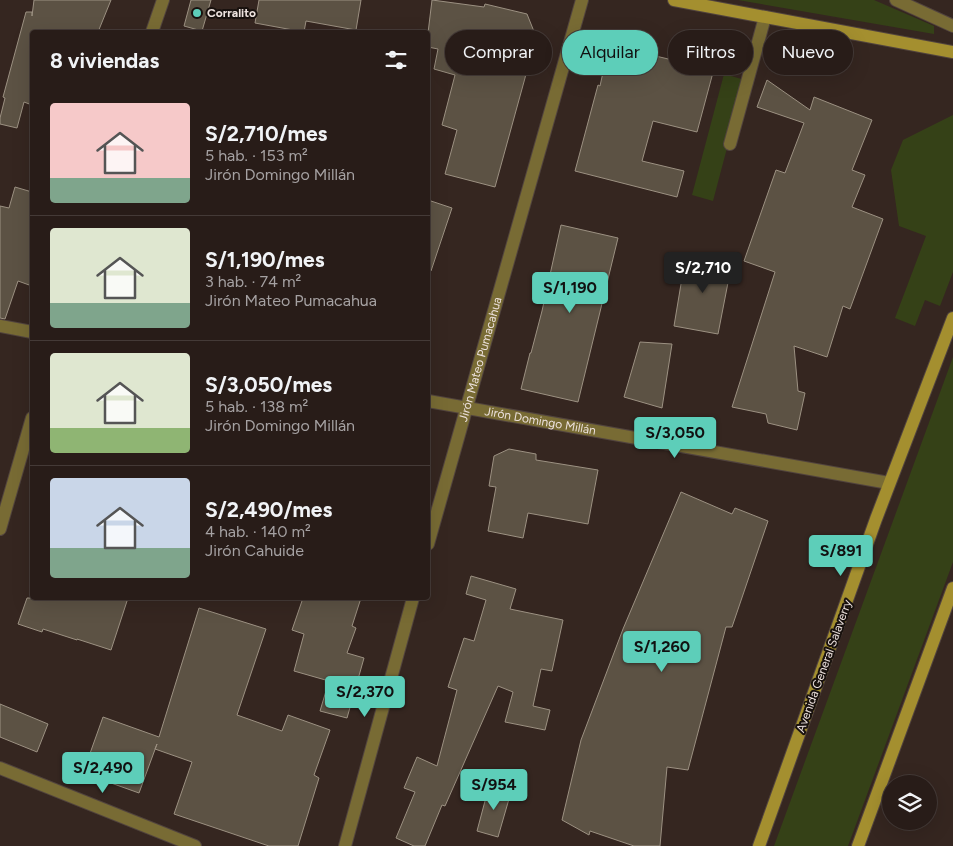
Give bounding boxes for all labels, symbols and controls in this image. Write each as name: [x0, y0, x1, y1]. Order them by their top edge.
place label: Corralito: [207, 6, 256, 20]
marker: Corralito: [191, 7, 203, 19]
chip: Comprar: [445, 30, 552, 75]
chip: Alquilar: [562, 30, 658, 75]
chip: Filtros: [668, 30, 753, 75]
chip: Nuevo: [763, 30, 853, 75]
icon: filters: [382, 46, 410, 74]
text: 8 viviendas: [50, 48, 159, 73]
text: S/2,710/mes: [205, 121, 327, 146]
icon: home: [90, 123, 150, 183]
text: 5 hab. · 153 m²: [205, 146, 308, 165]
text: Jirón Domingo Millán: [205, 165, 355, 184]
text: S/1,190/mes: [205, 247, 325, 272]
icon: home: [90, 248, 150, 308]
pin: S/2,710: [657, 252, 749, 294]
text: S/2,710: [675, 258, 731, 277]
text: 3 hab. · 74 m²: [205, 272, 301, 291]
pin: S/1,190: [524, 272, 616, 314]
text: S/1,190: [543, 278, 597, 297]
text: Jirón Mateo Pumacahua: [205, 291, 377, 310]
street label: Jirón Mateo Pumacahua: [456, 295, 505, 423]
text: S/3,050/mes: [205, 372, 332, 397]
icon: home: [90, 373, 150, 433]
text: 5 hab. · 138 m²: [205, 397, 308, 416]
street label: Jirón Domingo Millán: [484, 404, 597, 438]
text: Jirón Domingo Millán: [205, 416, 355, 435]
pin: S/3,050: [629, 416, 721, 459]
text: S/3,050: [645, 423, 705, 442]
text: S/2,490/mes: [205, 497, 332, 522]
icon: home: [90, 498, 150, 558]
text: 4 hab. · 140 m²: [205, 522, 311, 541]
pin: S/891: [806, 534, 876, 577]
text: Jirón Cahuide: [205, 541, 304, 560]
text: S/891: [820, 541, 862, 560]
street label: Avenida General Salaverry: [793, 597, 855, 734]
pin: S/1,260: [616, 630, 708, 673]
text: S/1,260: [634, 637, 690, 656]
pin: S/2,370: [319, 676, 411, 718]
text: S/2,370: [336, 682, 394, 701]
pin: S/2,490: [57, 752, 149, 794]
text: S/2,490: [73, 758, 133, 777]
pin: S/954: [459, 768, 529, 811]
text: S/954: [471, 775, 517, 794]
map controls: [882, 775, 937, 830]
button: layers: [882, 775, 937, 830]

